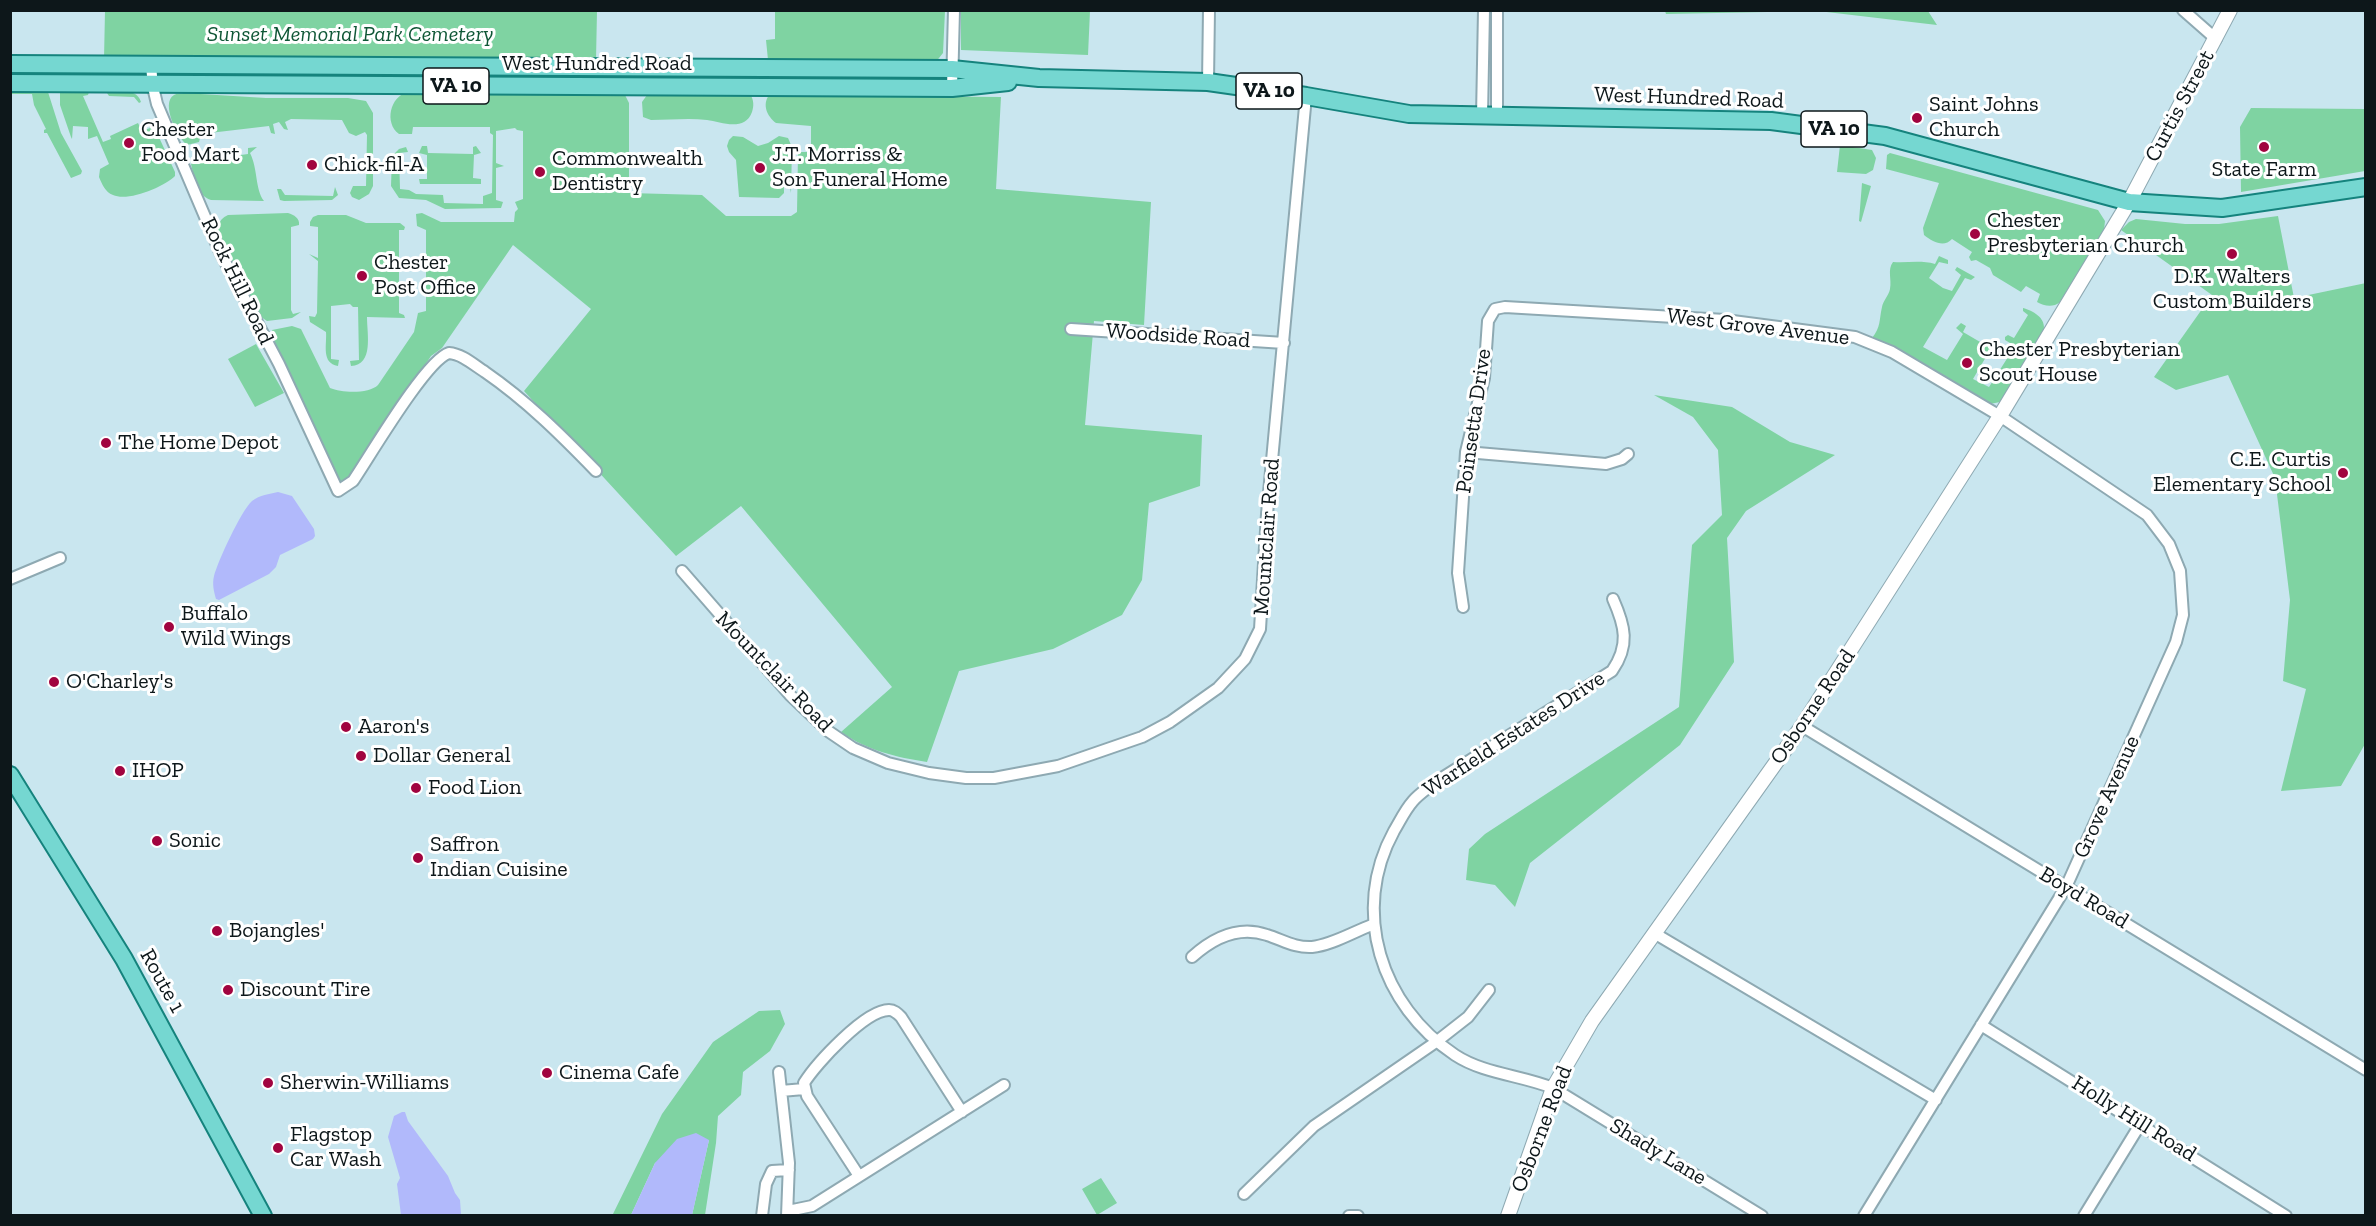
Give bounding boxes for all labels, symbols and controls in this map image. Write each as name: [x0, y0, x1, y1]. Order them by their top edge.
park label: Sunset Memorial Park Cemetery: [207, 22, 493, 48]
street label: Curtis Street: [2140, 46, 2220, 166]
street label: West Hundred Road: [502, 51, 692, 77]
road number: VA 10: [423, 68, 489, 104]
road number: VA 10: [1236, 73, 1302, 109]
street label: West Hundred Road: [1594, 81, 1784, 115]
place label: Saint Johns Church: [1929, 92, 2039, 144]
road number: VA 10: [1801, 111, 1867, 147]
marker: Saint Johns Church: [1910, 111, 1924, 125]
place label: Chester Food Mart: [141, 117, 240, 168]
marker: Chester Food Mart: [122, 136, 136, 150]
marker: State Farm: [2257, 140, 2271, 154]
place label: J.T. Morriss & Son Funeral Home: [772, 142, 948, 194]
place label: Commonwealth Dentistry: [552, 146, 703, 198]
place label: Chick-fil-A: [324, 152, 424, 178]
place label: State Farm: [2212, 157, 2316, 183]
marker: Chick-fil-A: [305, 158, 319, 172]
marker: J.T. Morriss & Son Funeral Home: [753, 161, 767, 175]
marker: Commonwealth Dentistry: [533, 165, 547, 179]
place label: Chester Presbyterian Church: [1987, 208, 2184, 260]
street label: Rock Hill Road: [195, 213, 279, 349]
marker: Chester Presbyterian Church: [1968, 227, 1982, 241]
marker: D.K. Walters Custom Builders: [2225, 247, 2239, 261]
place label: Chester Post Office: [374, 250, 476, 302]
place label: D.K. Walters Custom Builders: [2153, 264, 2311, 316]
marker: Chester Post Office: [355, 269, 369, 283]
street label: West Grove Avenue: [1665, 303, 1851, 351]
street label: Woodside Road: [1105, 318, 1251, 354]
place label: Chester Presbyterian Scout House: [1979, 337, 2180, 388]
street label: Poinsetta Drive: [1451, 347, 1497, 495]
marker: Chester Presbyterian Scout House: [1960, 356, 1974, 370]
place label: The Home Depot: [118, 430, 278, 456]
marker: The Home Depot: [99, 436, 113, 450]
place label: C.E. Curtis Elementary School: [2153, 447, 2331, 499]
street label: Mountclair Road: [1248, 457, 1286, 617]
marker: C.E. Curtis Elementary School: [2336, 466, 2350, 480]
place label: Buffalo Wild Wings: [181, 601, 291, 652]
street label: Mountclair Road: [710, 606, 838, 738]
marker: Buffalo Wild Wings: [162, 620, 176, 634]
street label: Osborne Road: [1765, 644, 1861, 770]
street label: Warfield Estates Drive: [1418, 665, 1610, 803]
place label: O'Charley's: [66, 669, 173, 695]
marker: O'Charley's: [47, 675, 61, 689]
place label: Aaron's: [358, 714, 429, 740]
marker: Aaron's: [339, 720, 353, 734]
street label: Grove Avenue: [2068, 732, 2146, 862]
place label: Dollar General: [373, 743, 511, 769]
marker: Dollar General: [354, 749, 368, 763]
place label: IHOP: [132, 758, 184, 784]
marker: IHOP: [113, 764, 127, 778]
place label: Food Lion: [428, 775, 522, 801]
marker: Food Lion: [409, 781, 423, 795]
place label: Sonic: [169, 828, 221, 854]
place label: Saffron Indian Cuisine: [430, 832, 568, 884]
marker: Sonic: [150, 834, 164, 848]
marker: Saffron Indian Cuisine: [411, 851, 425, 865]
street label: Boyd Road: [2035, 861, 2133, 935]
place label: Bojangles': [229, 918, 324, 944]
marker: Bojangles': [210, 924, 224, 938]
street label: Route 1: [134, 944, 190, 1018]
place label: Discount Tire: [240, 977, 370, 1003]
marker: Discount Tire: [221, 983, 235, 997]
place label: Cinema Cafe: [559, 1060, 679, 1086]
street label: Osborne Road: [1506, 1062, 1578, 1196]
marker: Cinema Cafe: [540, 1066, 554, 1080]
place label: Sherwin-Williams: [280, 1070, 449, 1096]
street label: Holly Hill Road: [2067, 1070, 2201, 1168]
marker: Sherwin-Williams: [261, 1076, 275, 1090]
street label: Shady Lane: [1605, 1113, 1711, 1191]
place label: Flagstop Car Wash: [290, 1122, 381, 1174]
marker: Flagstop Car Wash: [271, 1141, 285, 1155]

